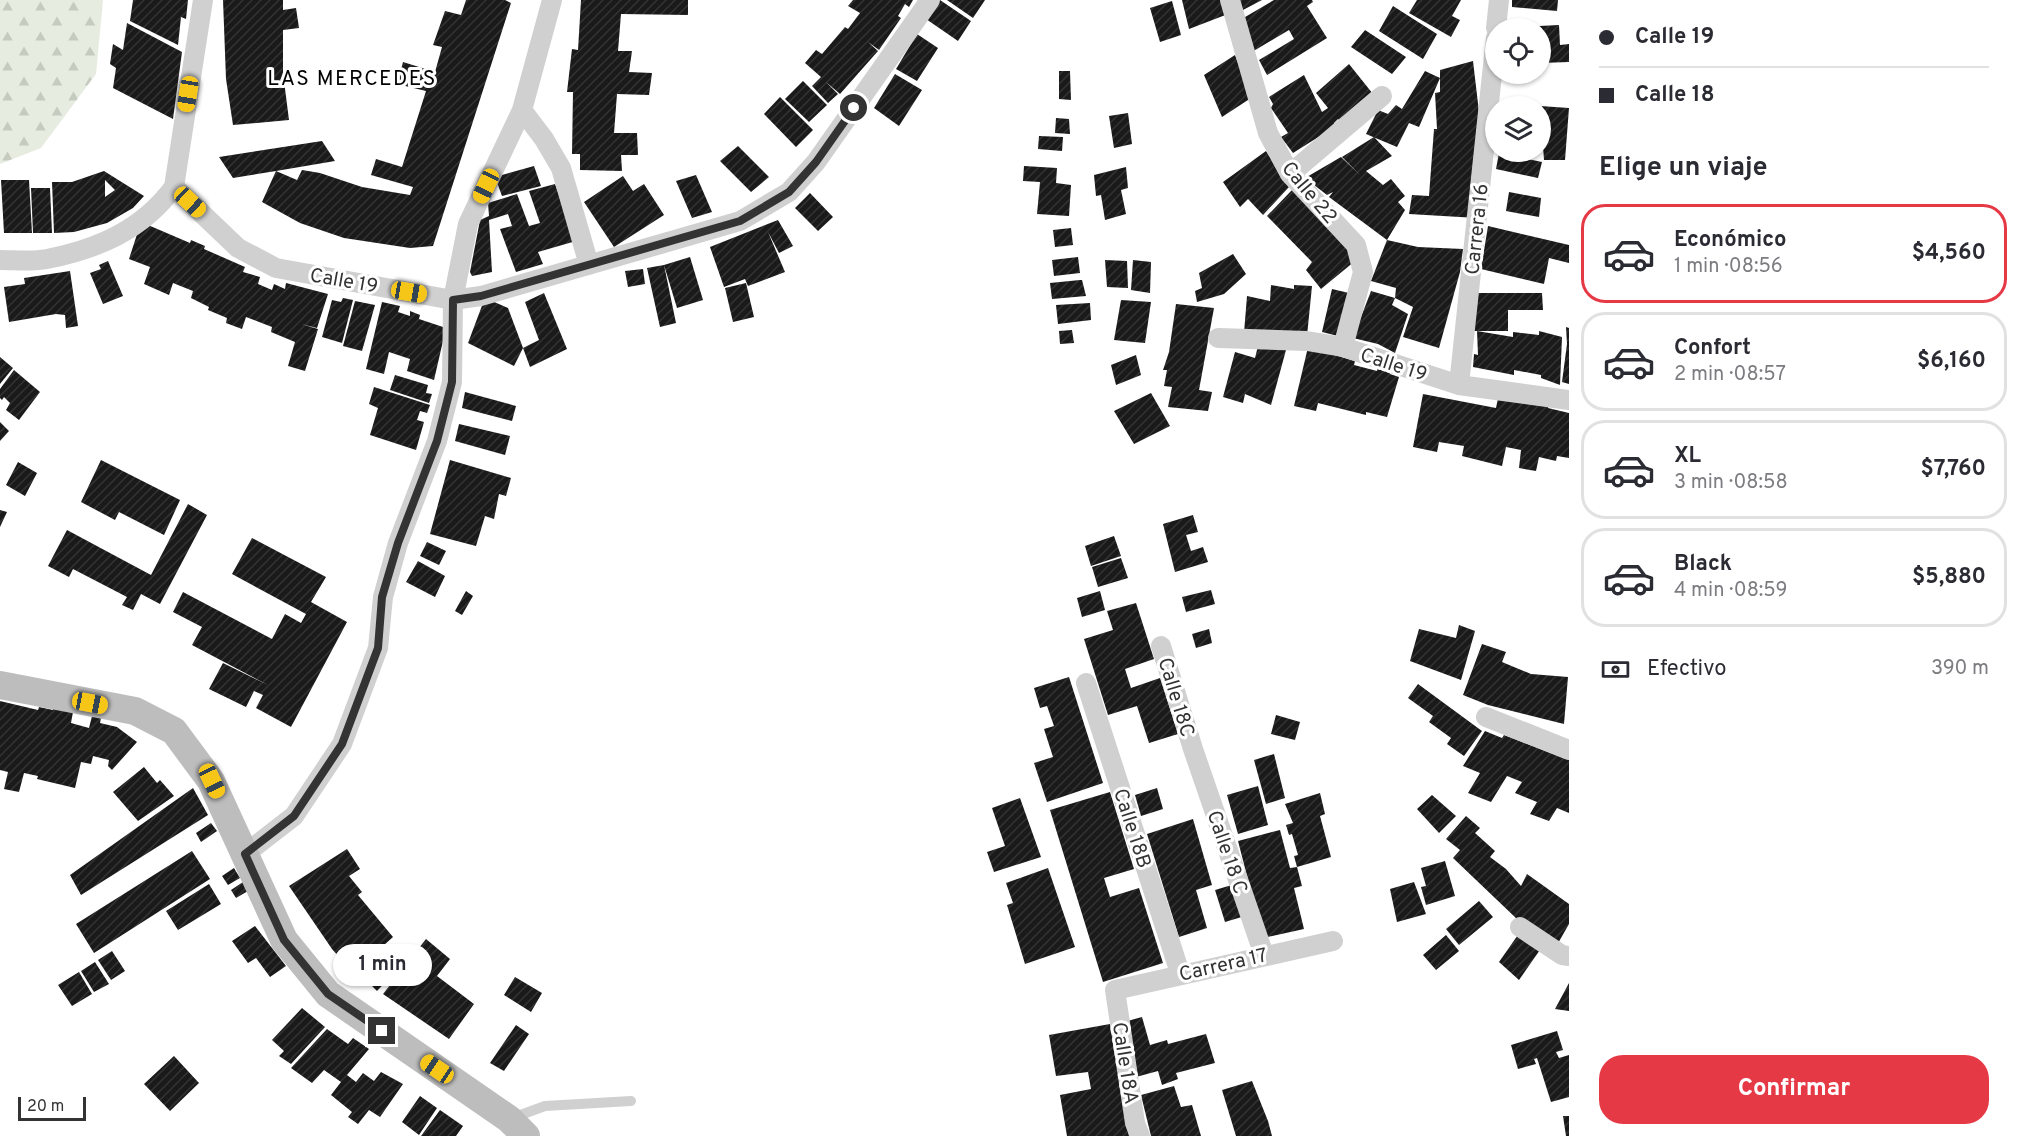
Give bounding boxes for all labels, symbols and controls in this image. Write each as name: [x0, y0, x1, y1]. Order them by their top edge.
map controls: [1485, 18, 1551, 162]
button: locate: [1485, 18, 1551, 84]
text: Calle 19: [1635, 24, 1714, 51]
district label: LAS MERCEDES: [267, 66, 437, 93]
car: [176, 75, 200, 113]
text: Calle 18: [1635, 82, 1715, 109]
route start: [840, 94, 867, 121]
button: layers: [1485, 96, 1551, 162]
text: Elige un viaje: [1599, 151, 1768, 185]
street label: Calle 22: [1275, 157, 1342, 230]
car: [470, 166, 502, 206]
street label: Carrera 16: [1460, 182, 1496, 276]
car: [171, 183, 209, 221]
icon: car: [1602, 227, 1656, 281]
text: Económico: [1674, 227, 1787, 254]
text: $4,560: [1912, 240, 1986, 267]
text: 1 min · 08:56: [1674, 254, 1783, 280]
street label: Calle 19: [308, 263, 380, 301]
car: [390, 280, 428, 304]
icon: car: [1602, 335, 1656, 389]
text: Confort: [1674, 335, 1751, 362]
street label: Calle 19: [1357, 343, 1430, 389]
text: $6,160: [1917, 348, 1986, 375]
text: 2 min · 08:57: [1674, 362, 1786, 388]
icon: car: [1602, 443, 1656, 497]
text: XL: [1674, 443, 1701, 470]
text: $7,760: [1920, 456, 1986, 483]
text: 3 min · 08:58: [1674, 470, 1788, 496]
icon: car: [1602, 551, 1656, 605]
text: Black: [1674, 551, 1732, 578]
text: $5,880: [1912, 564, 1986, 591]
text: 4 min · 08:59: [1674, 578, 1788, 604]
icon: cash: [1599, 653, 1632, 686]
street label: Calle 18C: [1151, 655, 1199, 741]
text: Efectivo: [1647, 656, 1727, 683]
text: 390 m: [1931, 656, 1989, 682]
car: [71, 691, 109, 715]
car: [196, 761, 228, 801]
street label: Calle 18B: [1106, 786, 1156, 872]
street label: Calle 18 C: [1200, 807, 1253, 898]
street label: Carrera 17: [1177, 943, 1270, 989]
callout: 1 min: [332, 944, 431, 986]
text: 1 min: [358, 952, 407, 978]
route end: [368, 1017, 395, 1044]
street label: Calle 18A: [1105, 1021, 1143, 1106]
car: [417, 1051, 457, 1087]
button: Confirmar: [1599, 1055, 1989, 1124]
scale bar: [18, 1094, 86, 1122]
text: 20 m: [27, 1097, 64, 1117]

